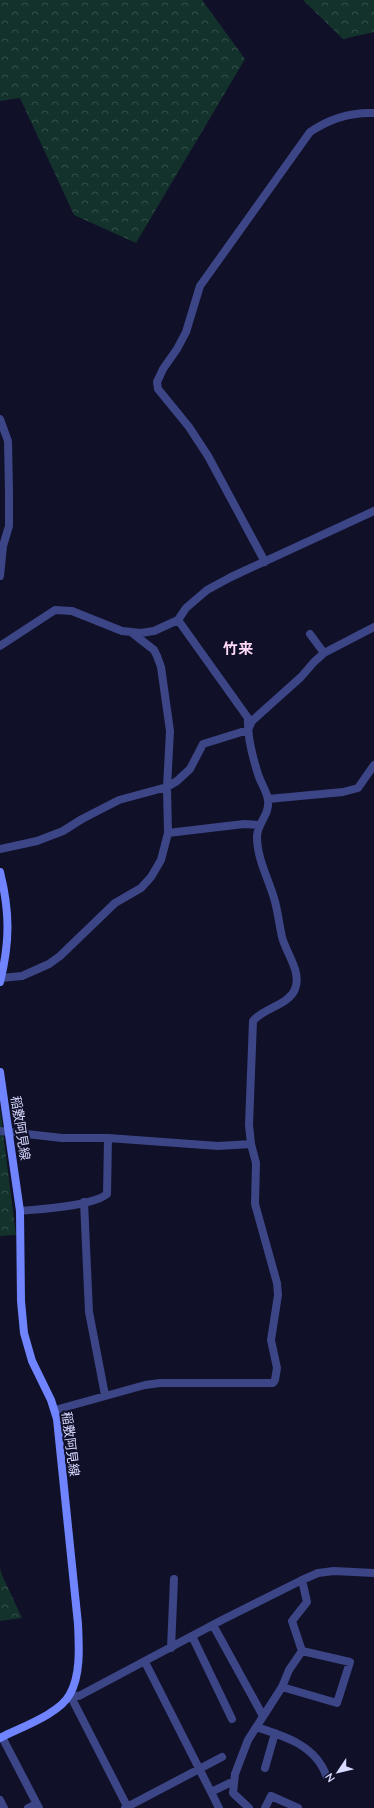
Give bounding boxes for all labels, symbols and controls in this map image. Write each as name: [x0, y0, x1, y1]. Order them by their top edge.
district label: 竹来: [223, 639, 253, 658]
street label: 稲敷阿見線: [8, 1095, 34, 1161]
street label: 稲敷阿見線: [59, 1411, 83, 1477]
north arrow: [318, 1752, 358, 1792]
text: N: [322, 1770, 338, 1785]

